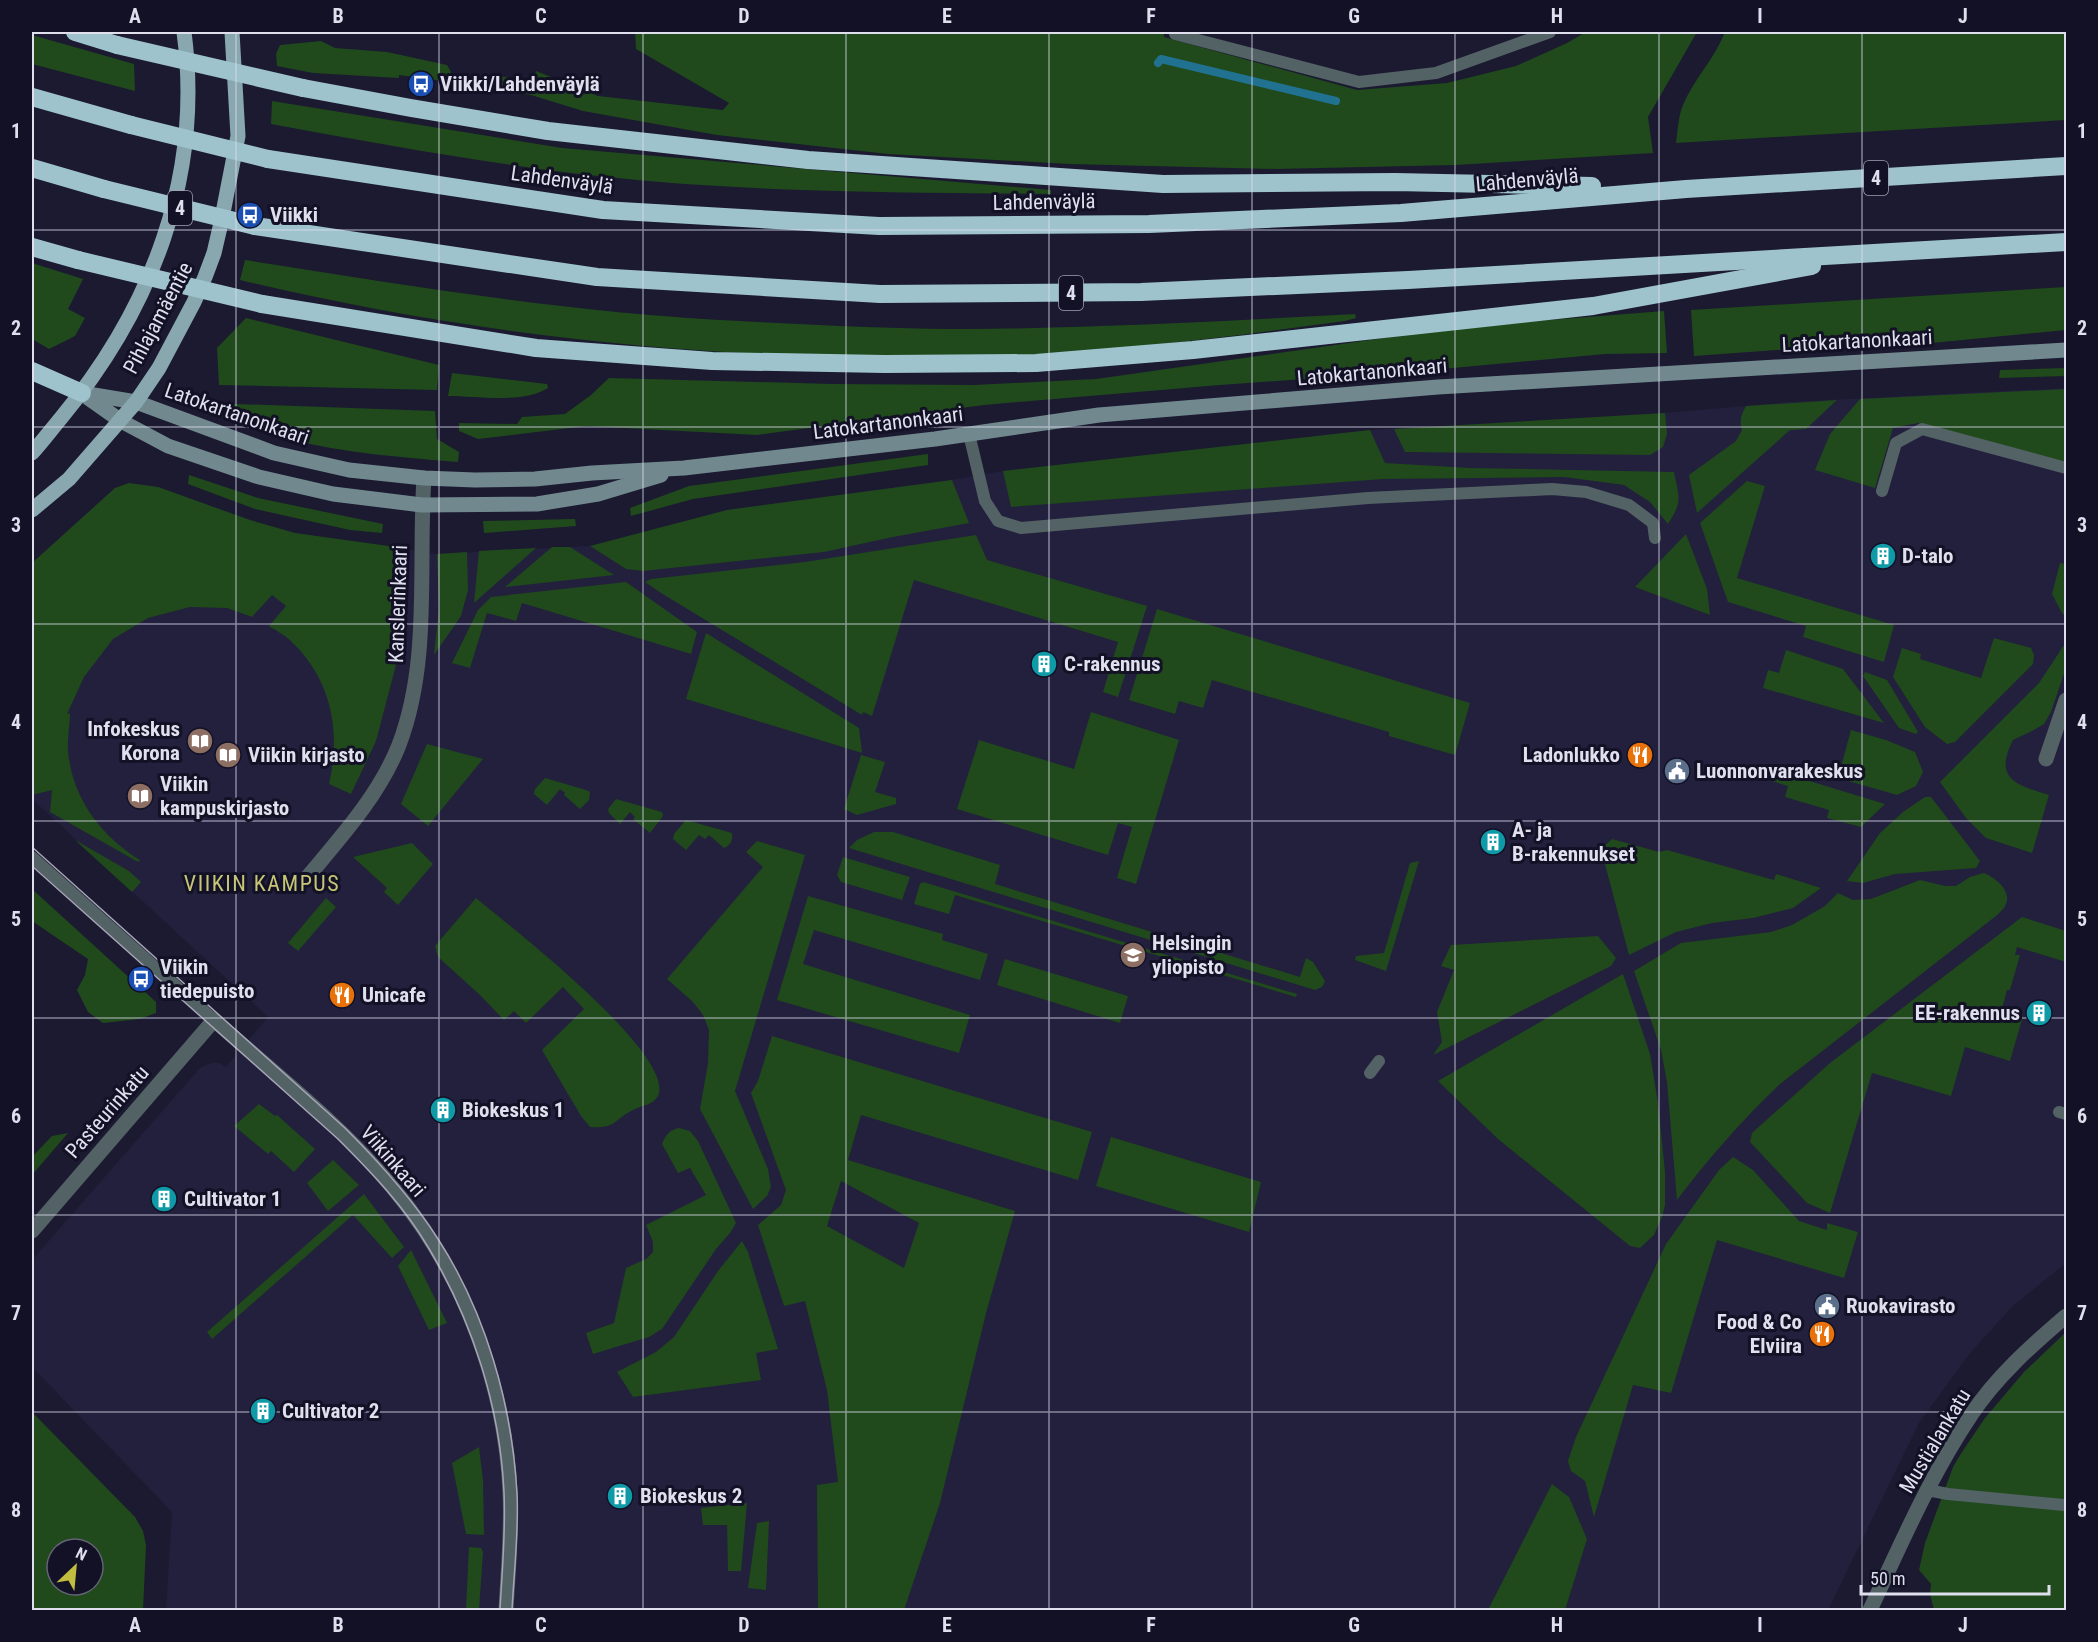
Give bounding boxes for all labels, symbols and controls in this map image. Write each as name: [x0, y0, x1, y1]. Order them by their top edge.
text: A: [129, 4, 141, 28]
text: B: [332, 4, 344, 28]
text: C: [535, 4, 547, 28]
text: D: [738, 4, 750, 28]
text: E: [942, 4, 952, 28]
text: F: [1146, 4, 1156, 28]
text: G: [1348, 4, 1360, 28]
text: H: [1551, 4, 1563, 28]
text: I: [1757, 4, 1763, 28]
text: J: [1958, 4, 1968, 28]
bus stop icon: Viikki/Lahdenväylä: [406, 69, 436, 99]
place label: Viikki/Lahdenväylä: [440, 72, 600, 96]
text: 1: [11, 119, 21, 143]
text: 1: [2077, 119, 2087, 143]
street label: Lahdenväylä: [509, 161, 615, 199]
road number: 4: [1864, 161, 1888, 195]
street label: Lahdenväylä: [1475, 164, 1579, 196]
street label: Lahdenväylä: [992, 189, 1096, 215]
road number: 4: [168, 191, 192, 225]
bus stop icon: Viikki: [235, 200, 265, 230]
place label: Viikki: [270, 203, 318, 227]
street label: Pihlajamäentie: [119, 258, 198, 378]
road number: 4: [1059, 276, 1083, 310]
text: 2: [11, 316, 21, 340]
text: 2: [2077, 316, 2087, 340]
street label: Latokartanonkaari: [1781, 325, 1933, 357]
street label: Latokartanonkaari: [1296, 353, 1448, 391]
street label: Latokartanonkaari: [162, 378, 312, 450]
street label: Latokartanonkaari: [812, 402, 964, 444]
text: 3: [11, 513, 21, 537]
text: 3: [2077, 513, 2087, 537]
building icon: D-talo: [1868, 541, 1898, 571]
place label: D-talo: [1902, 544, 1954, 568]
street label: Kanslerinkaari: [384, 545, 412, 663]
building icon: C-rakennus: [1029, 649, 1059, 679]
place label: C-rakennus: [1064, 652, 1161, 676]
text: 4: [11, 710, 21, 734]
text: 4: [2077, 710, 2087, 734]
place label: Infokeskus Korona: [87, 717, 180, 765]
library icon: Infokeskus Korona: [185, 726, 215, 756]
library icon: Viikin kirjasto: [213, 740, 243, 770]
restaurant icon: Ladonlukko: [1625, 740, 1655, 770]
place label: Viikin kirjasto: [248, 743, 365, 767]
place label: Ladonlukko: [1523, 743, 1620, 767]
public building icon: Luonnonvarakeskus: [1662, 756, 1692, 786]
place label: Luonnonvarakeskus: [1696, 759, 1863, 783]
place label: Viikin kampuskirjasto: [160, 772, 289, 820]
library icon: Viikin kampuskirjasto: [125, 781, 155, 811]
place label: A- ja B-rakennukset: [1512, 818, 1635, 866]
building icon: A- ja B-rakennukset: [1478, 827, 1508, 857]
district label: VIIKIN KAMPUS: [184, 871, 340, 896]
text: 5: [11, 907, 21, 931]
text: 5: [2077, 907, 2087, 931]
place label: Helsingin yliopisto: [1152, 931, 1232, 979]
school or university icon: Helsingin yliopisto: [1118, 940, 1148, 970]
place label: Viikin tiedepuisto: [160, 955, 254, 1003]
bus stop icon: Viikin tiedepuisto: [126, 964, 156, 994]
restaurant icon: Unicafe: [327, 980, 357, 1010]
place label: Unicafe: [362, 983, 426, 1007]
building icon: EE-rakennus: [2024, 998, 2054, 1028]
place label: EE-rakennus: [1915, 1001, 2020, 1025]
street label: Pasteurinkatu: [60, 1061, 154, 1163]
building icon: Biokeskus 1: [428, 1095, 458, 1125]
place label: Biokeskus 1: [462, 1098, 564, 1122]
text: 6: [11, 1104, 21, 1128]
text: 6: [2077, 1104, 2087, 1128]
street label: Viikinkaari: [356, 1120, 430, 1202]
building icon: Cultivator 1: [149, 1184, 179, 1214]
place label: Cultivator 1: [184, 1187, 281, 1211]
public building icon: Ruokavirasto: [1812, 1291, 1842, 1321]
place label: Ruokavirasto: [1846, 1294, 1956, 1318]
text: 7: [11, 1301, 21, 1325]
text: 7: [2077, 1301, 2087, 1325]
place label: Food & Co Elviira: [1717, 1310, 1802, 1358]
restaurant icon: Food & Co Elviira: [1807, 1319, 1837, 1349]
street label: Mustialankatu: [1894, 1384, 1976, 1498]
building icon: Cultivator 2: [248, 1396, 278, 1426]
place label: Cultivator 2: [282, 1399, 379, 1423]
building icon: Biokeskus 2: [605, 1481, 635, 1511]
place label: Biokeskus 2: [640, 1484, 742, 1508]
text: 8: [11, 1498, 21, 1522]
text: 8: [2077, 1498, 2087, 1522]
north arrow: [45, 1537, 105, 1597]
text: N: [73, 1543, 90, 1565]
scale bar: [1861, 1558, 2048, 1596]
text: 50 m: [1870, 1568, 1905, 1589]
text: A: [129, 1613, 141, 1637]
text: B: [332, 1613, 344, 1637]
text: C: [535, 1613, 547, 1637]
text: D: [738, 1613, 750, 1637]
text: E: [942, 1613, 952, 1637]
text: F: [1146, 1613, 1156, 1637]
text: G: [1348, 1613, 1360, 1637]
text: H: [1551, 1613, 1563, 1637]
text: I: [1757, 1613, 1763, 1637]
text: J: [1958, 1613, 1968, 1637]

